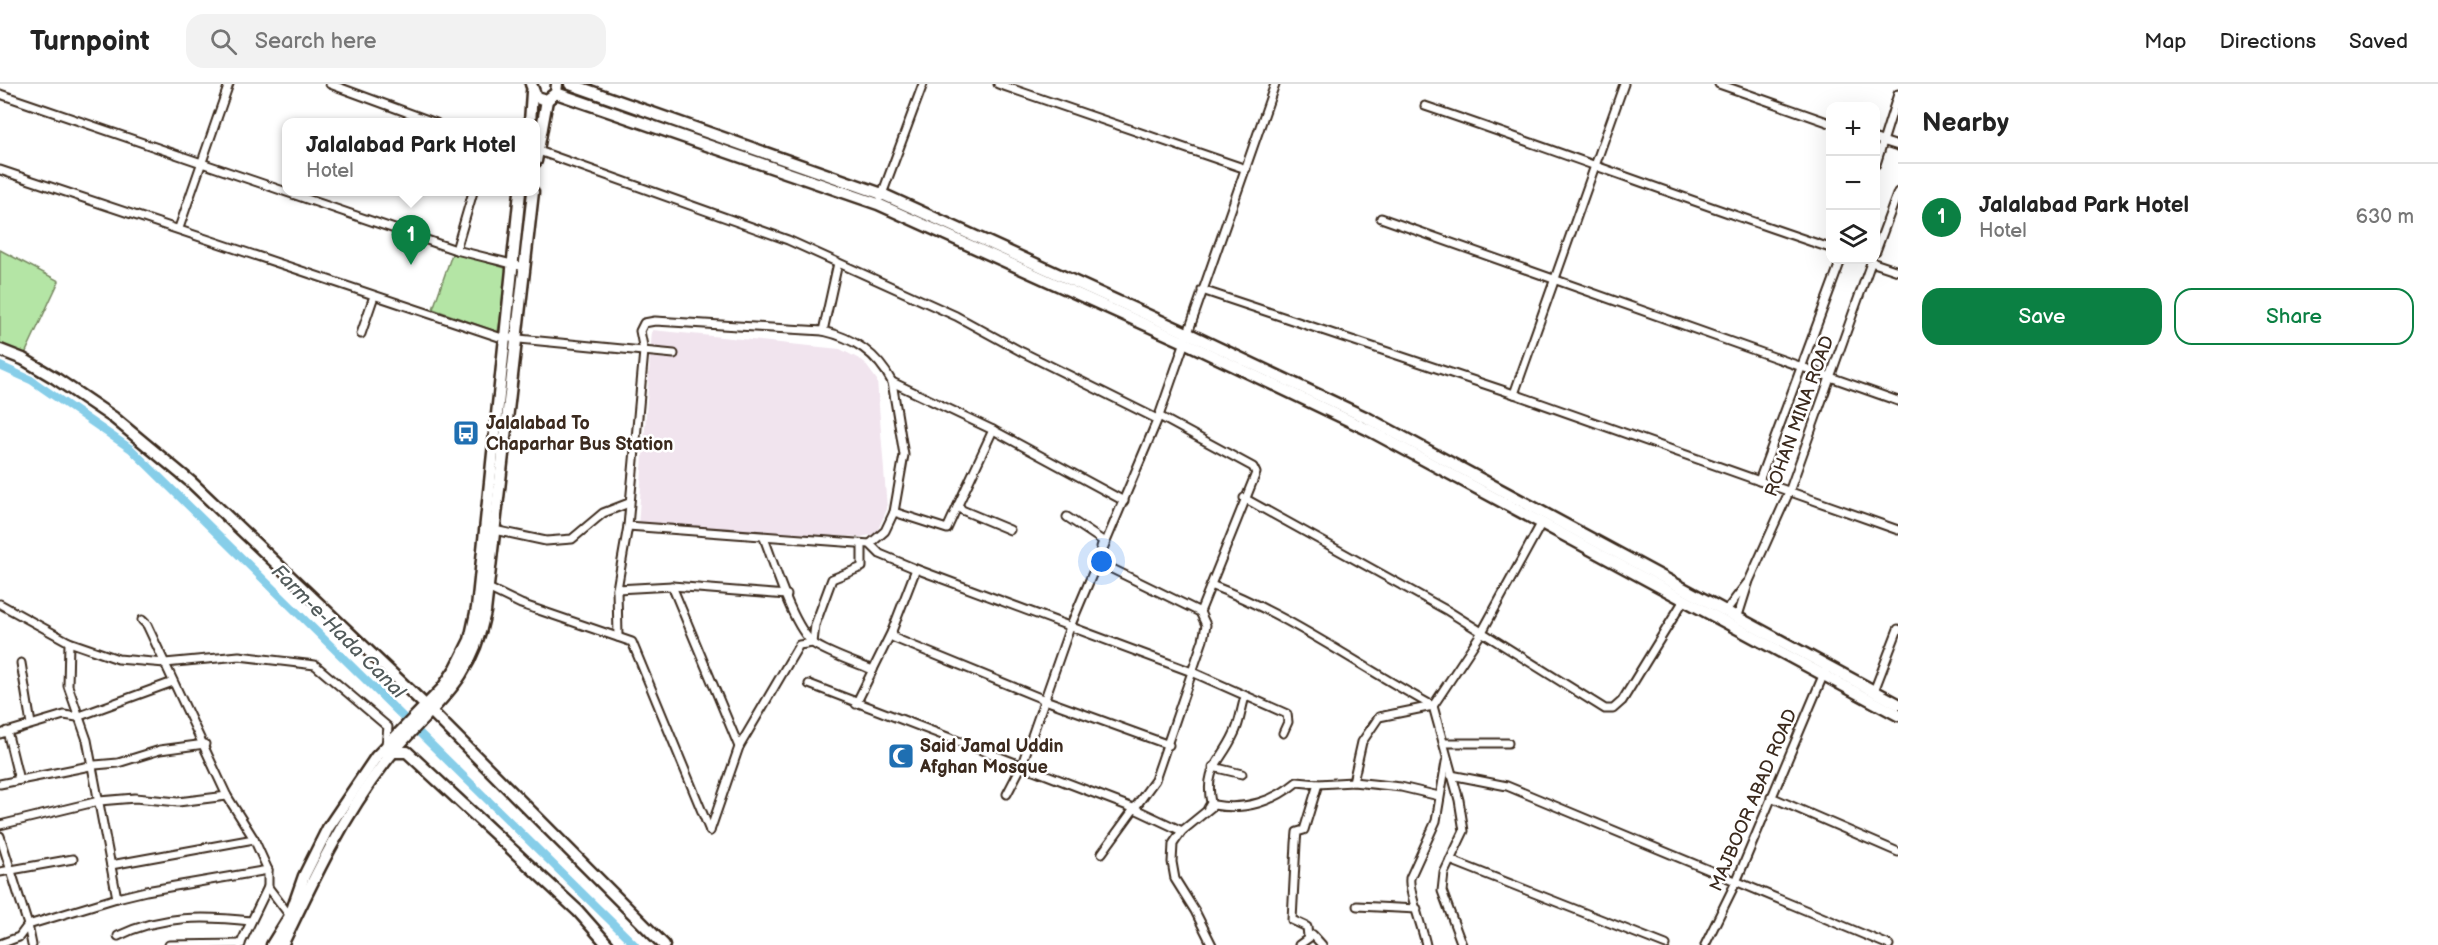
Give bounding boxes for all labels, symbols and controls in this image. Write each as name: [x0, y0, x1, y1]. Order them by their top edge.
search box: [186, 14, 606, 68]
text: Turnpoint: [30, 25, 150, 58]
icon: search: [207, 25, 240, 58]
text: Search here: [255, 28, 377, 55]
text: Map: [2144, 29, 2187, 54]
text: Directions: [2220, 29, 2316, 54]
text: Saved: [2349, 29, 2408, 54]
map controls: [1826, 102, 1880, 264]
button: +: [1826, 102, 1880, 156]
text: Nearby: [1922, 108, 2009, 139]
popup: [282, 118, 540, 196]
text: Jalalabad Park Hotel: [306, 132, 516, 159]
button: −: [1826, 156, 1880, 210]
text: Hotel: [306, 159, 354, 183]
text: Jalalabad Park Hotel: [1979, 192, 2189, 219]
text: 1: [1937, 205, 1946, 229]
text: 630 m: [2356, 205, 2414, 229]
button: layers: [1826, 210, 1880, 264]
pin: 1: [392, 216, 430, 265]
text: Hotel: [1979, 219, 2027, 243]
button: Save: [1922, 288, 2162, 345]
button: Share: [2174, 288, 2414, 345]
street label: ROHAN MINA ROAD: [1761, 333, 1838, 499]
place label: Jalalabad To Chaparhar Bus Station: [486, 413, 673, 455]
bus stop icon: Jalalabad To Chaparhar Bus Station: [451, 418, 481, 448]
your location: [1087, 547, 1116, 576]
water label: Farm-e-Hada Canal: [266, 560, 411, 705]
street label: MAJBOOR ABAD ROAD: [1706, 706, 1801, 894]
place label: Said Jamal Uddin Afghan Mosque: [919, 736, 1064, 778]
mosque icon: Said Jamal Uddin Afghan Mosque: [886, 741, 916, 771]

